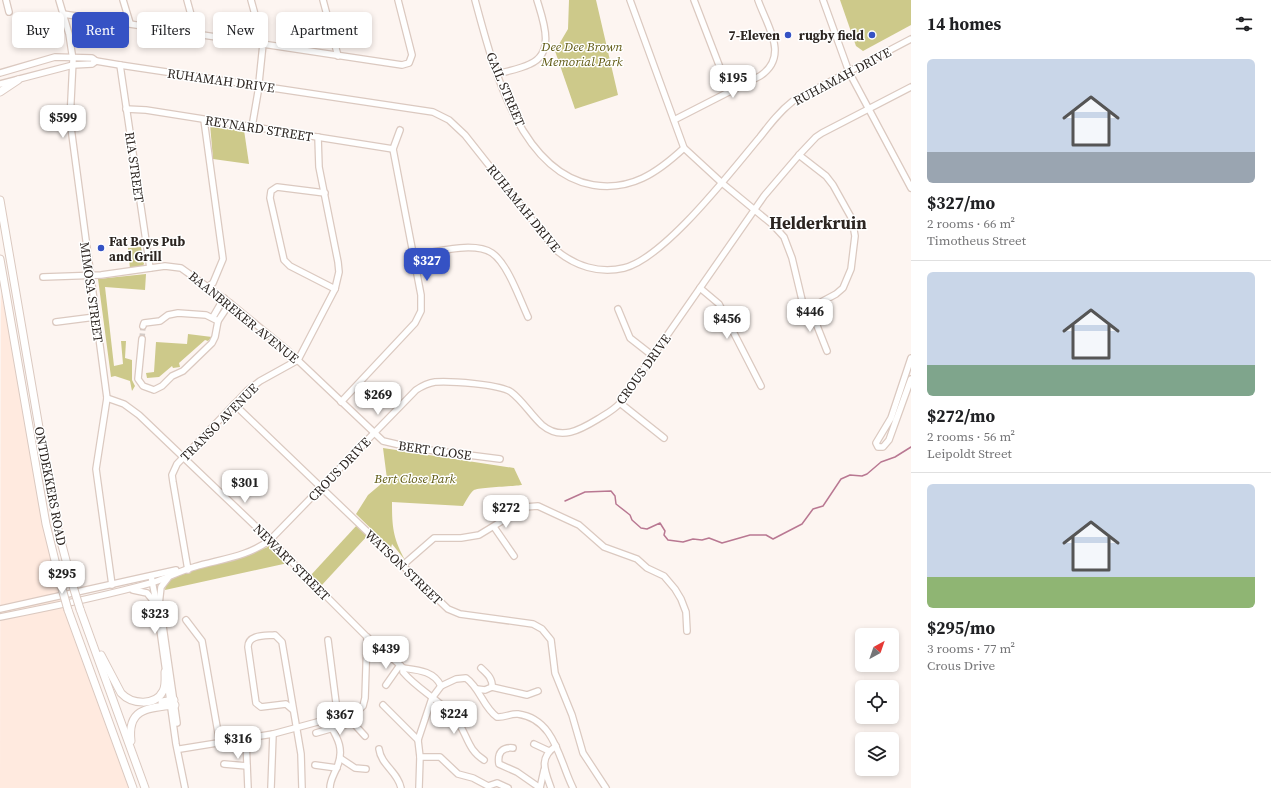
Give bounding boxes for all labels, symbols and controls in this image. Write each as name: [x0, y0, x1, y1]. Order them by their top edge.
chip: Buy: [12, 12, 64, 48]
chip: Rent: [72, 12, 129, 48]
chip: Filters: [137, 12, 205, 48]
chip: New: [213, 12, 268, 48]
chip: Apartment: [276, 12, 372, 48]
text: 14 homes: [927, 12, 1001, 36]
icon: filters: [1233, 13, 1255, 35]
place label: 7-Eleven: [729, 27, 780, 44]
place label: rugby field: [799, 27, 864, 44]
marker: 7-Eleven: [783, 30, 793, 40]
marker: rugby field: [867, 30, 877, 40]
park label: Dee Dee Brown Memorial Park: [540, 38, 624, 70]
street label: RUHAMAH DRIVE: [790, 43, 894, 109]
street label: GAIL STREET: [482, 49, 529, 129]
street label: RUHAMAH DRIVE: [166, 65, 276, 96]
pin: $195: [709, 65, 757, 99]
text: $195: [719, 69, 747, 86]
icon: home: [1055, 85, 1127, 157]
pin: $599: [39, 105, 87, 139]
text: $599: [49, 109, 77, 126]
street label: REYNARD STREET: [204, 112, 314, 145]
street label: RIA STREET: [121, 131, 148, 204]
street label: RUHAMAH DRIVE: [483, 161, 564, 256]
text: $327/mo: [927, 191, 995, 215]
district label: Helderkruin: [769, 211, 867, 235]
text: 2 rooms · 66 m²: [927, 215, 1015, 232]
text: Timotheus Street: [927, 232, 1026, 249]
place label: Fat Boys Pub and Grill: [109, 233, 185, 265]
street label: MIMOSA STREET: [76, 241, 107, 344]
marker: Fat Boys Pub and Grill: [96, 243, 106, 253]
pin: $327: [403, 248, 451, 282]
text: $327: [413, 252, 441, 269]
street label: BAANBREKER AVENUE: [185, 268, 302, 367]
icon: home: [1055, 298, 1127, 370]
pin: $446: [786, 299, 834, 333]
text: $446: [796, 303, 824, 320]
pin: $456: [703, 306, 751, 340]
text: $456: [713, 310, 741, 327]
street label: CROUS DRIVE: [612, 331, 675, 408]
street label: TRANSO AVENUE: [177, 380, 262, 465]
pin: $269: [354, 382, 402, 416]
text: $269: [364, 386, 392, 403]
text: $272/mo: [927, 404, 995, 428]
street label: ONTDEKKERS ROAD: [31, 425, 70, 547]
text: 2 rooms · 56 m²: [927, 428, 1015, 445]
street label: CROUS DRIVE: [304, 434, 374, 505]
street label: BERT CLOSE: [397, 437, 473, 464]
text: Leipoldt Street: [927, 445, 1012, 462]
pin: $301: [221, 470, 269, 504]
park label: Bert Close Park: [373, 470, 456, 487]
text: $301: [231, 474, 259, 491]
pin: $272: [482, 495, 530, 529]
text: $272: [492, 499, 520, 516]
icon: home: [1055, 510, 1127, 582]
street label: NEWART STREET: [250, 520, 334, 604]
street label: WATSON STREET: [361, 526, 446, 609]
pin: $295: [38, 561, 86, 595]
text: $295: [48, 565, 76, 582]
pin: $323: [131, 601, 179, 635]
text: $323: [141, 605, 169, 622]
text: $295/mo: [927, 616, 995, 640]
north arrow: [855, 628, 899, 672]
map controls: [855, 628, 899, 776]
pin: $439: [362, 636, 410, 670]
text: $439: [372, 640, 400, 657]
text: 3 rooms · 77 m²: [927, 640, 1015, 657]
text: Crous Drive: [927, 657, 995, 674]
button: locate: [855, 680, 899, 724]
pin: $224: [430, 701, 478, 735]
pin: $367: [316, 702, 364, 736]
text: $224: [440, 705, 468, 722]
text: $367: [326, 706, 354, 723]
pin: $316: [214, 726, 262, 760]
text: $316: [224, 730, 252, 747]
button: layers: [855, 732, 899, 776]

